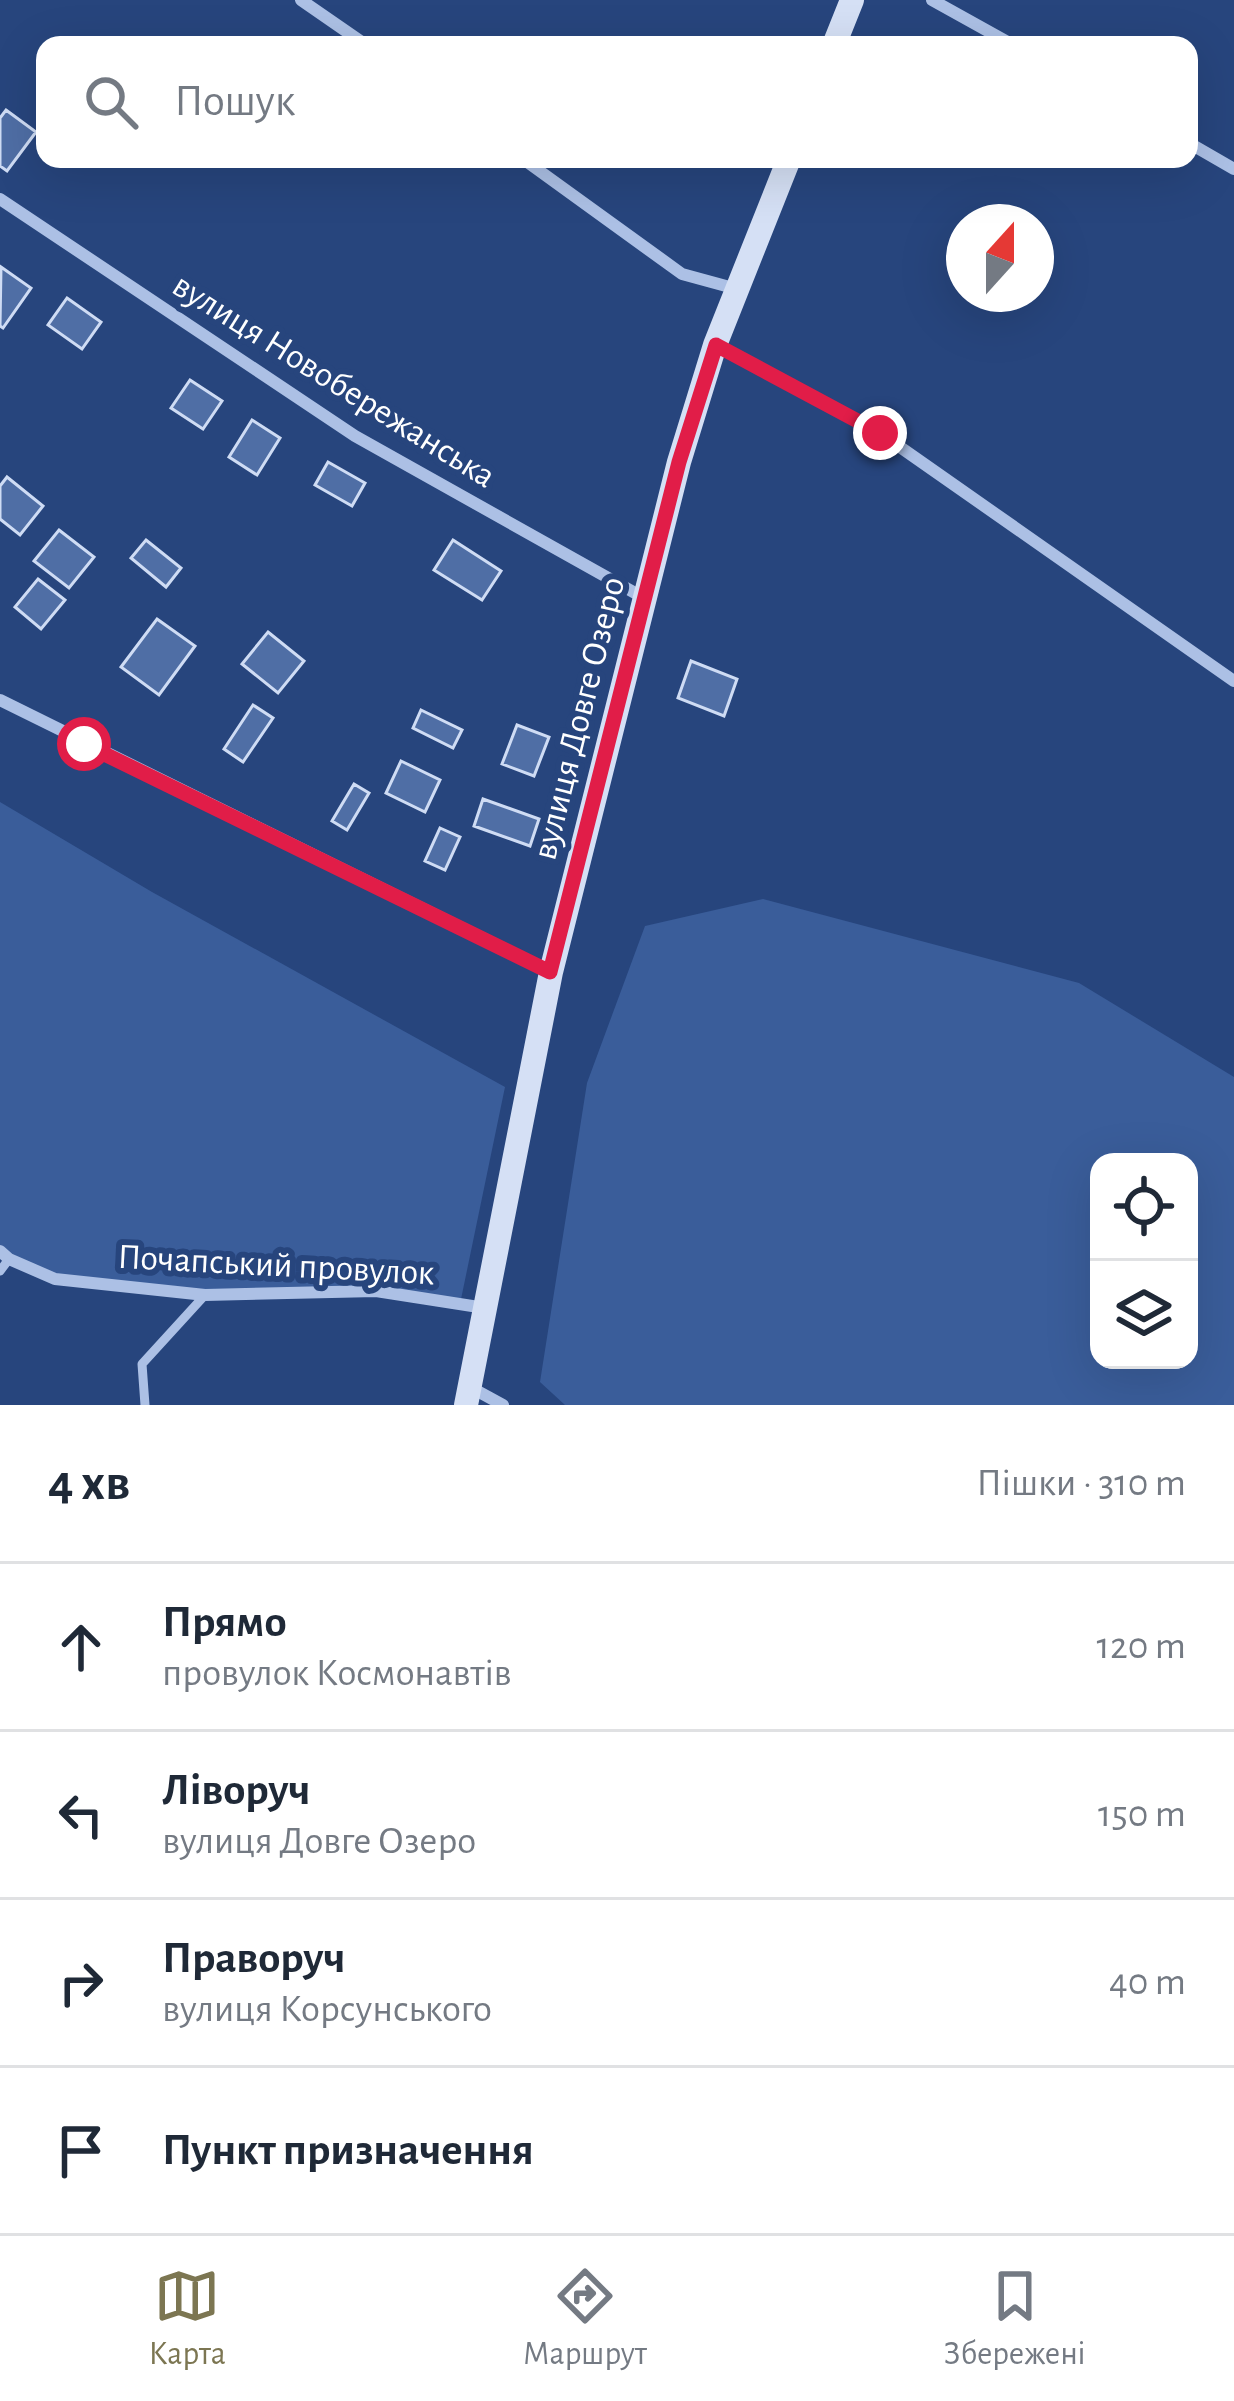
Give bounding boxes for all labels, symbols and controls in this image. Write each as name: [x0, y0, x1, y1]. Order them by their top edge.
search box: [36, 36, 1198, 168]
icon: search: [78, 69, 144, 135]
text: Пошук: [174, 79, 295, 124]
north arrow: [946, 204, 1054, 312]
street label: вулиця Новобережанська: [166, 267, 502, 495]
route end: [853, 406, 907, 460]
street label: вулиця Довге Озеро: [526, 573, 631, 864]
route start: [57, 717, 111, 771]
map controls: [1090, 1153, 1198, 1369]
button: locate: [1090, 1153, 1198, 1261]
street label: Почапський провулок: [117, 1239, 436, 1291]
button: layers: [1090, 1261, 1198, 1369]
text: 4 хв: [48, 1458, 130, 1509]
text: Пішки · 310 m: [976, 1464, 1186, 1503]
text: Прямо: [162, 1600, 287, 1645]
icon: ahead: [48, 1614, 114, 1680]
text: 120 m: [1097, 1627, 1186, 1666]
text: провулок Космонавтів: [162, 1654, 512, 1693]
text: Ліворуч: [162, 1768, 311, 1813]
icon: left: [48, 1782, 114, 1848]
text: 150 m: [1098, 1795, 1186, 1834]
text: вулиця Довге Озеро: [162, 1822, 476, 1861]
text: Праворуч: [162, 1936, 346, 1981]
icon: right: [48, 1950, 114, 2016]
text: 40 m: [1109, 1963, 1186, 2002]
text: вулиця Корсунського: [162, 1990, 492, 2029]
icon: arrive: [48, 2118, 114, 2184]
text: Пункт призначення: [162, 2128, 534, 2173]
tab: Карта: [148, 2263, 226, 2375]
tab: Маршрут: [523, 2263, 647, 2375]
tab: Збережені: [944, 2263, 1085, 2375]

